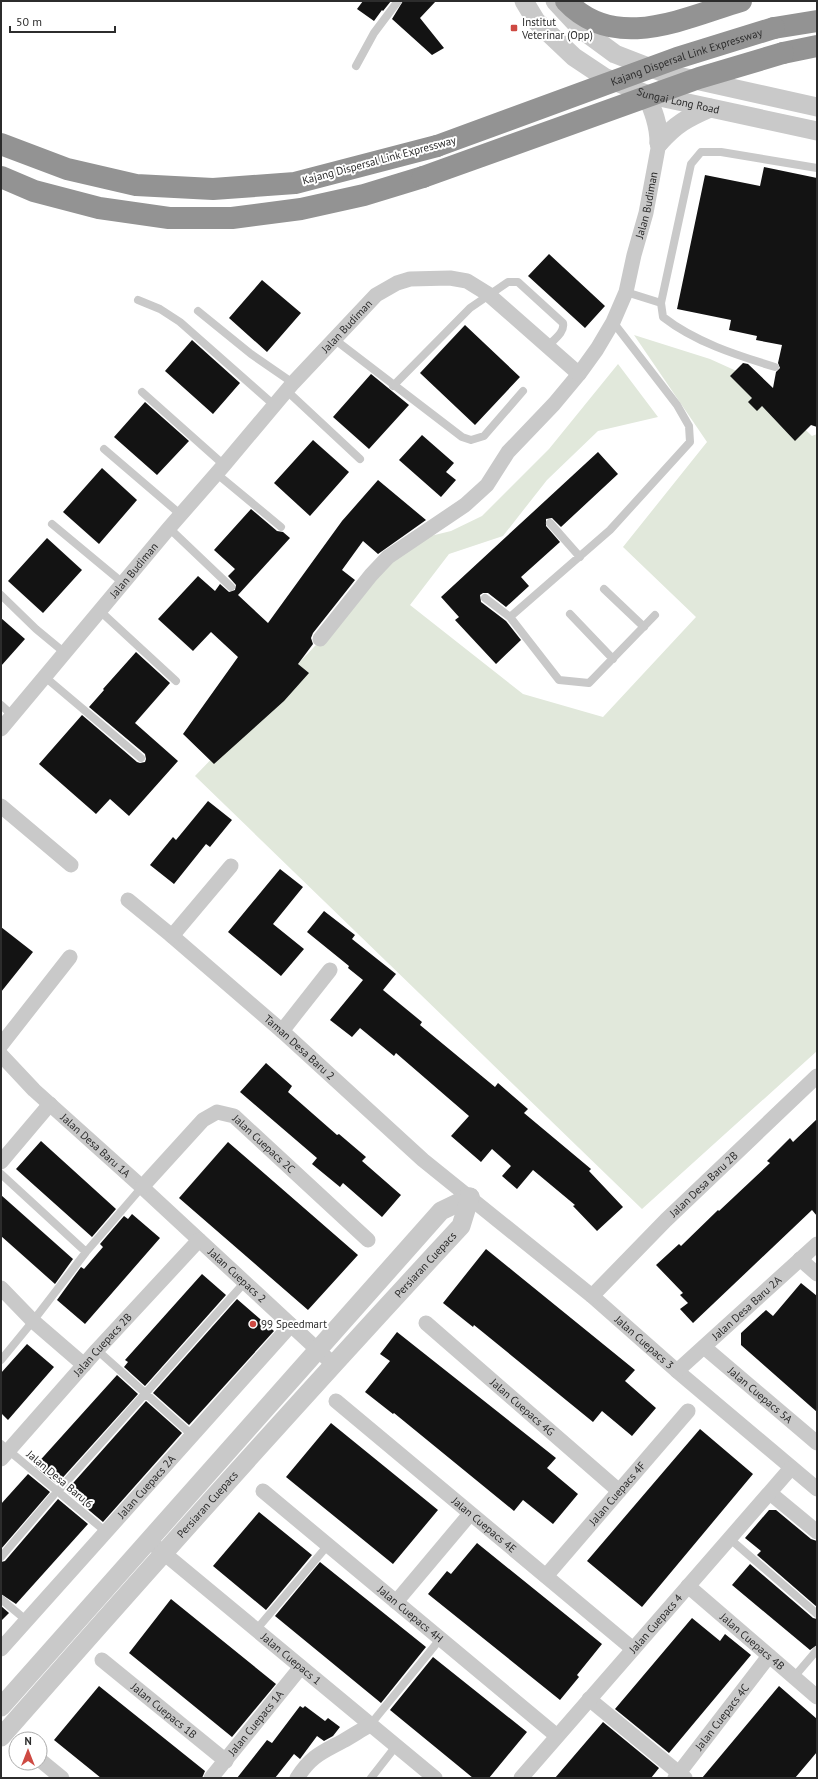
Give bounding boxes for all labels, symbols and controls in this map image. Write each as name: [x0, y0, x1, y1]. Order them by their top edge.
scale bar: [10, 8, 115, 34]
text: 50 m: [16, 14, 42, 29]
place label: Institut Veterinar (Opp): [521, 15, 593, 42]
marker: Institut Veterinar (Opp): [509, 23, 519, 33]
street label: Kajang Dispersal Link Expressway: [609, 25, 765, 89]
street label: Sungai Long Road: [635, 84, 721, 117]
street label: Kajang Dispersal Link Expressway: [301, 132, 458, 187]
street label: Jalan Budiman: [632, 170, 661, 241]
street label: Jalan Budiman: [318, 297, 375, 356]
street label: Jalan Budiman: [106, 540, 161, 602]
street label: Taman Desa Baru 2: [261, 1012, 338, 1083]
street label: Jalan Desa Baru 1A: [57, 1110, 134, 1181]
street label: Jalan Cuepacs 2C: [229, 1111, 298, 1176]
street label: Jalan Desa Baru 2B: [666, 1148, 741, 1221]
street label: Persiaran Cuepacs: [391, 1228, 460, 1301]
street label: Jalan Cuepacs 2: [205, 1244, 269, 1305]
street label: Jalan Desa Baru 2A: [708, 1272, 785, 1344]
street label: Jalan Cuepacs 2B: [70, 1310, 135, 1380]
street label: Jalan Cuepacs 3: [611, 1312, 677, 1372]
place label: 99 Speedmart: [261, 1317, 327, 1331]
marker: 99 Speedmart: [248, 1319, 258, 1329]
street label: Jalan Cuepacs 5A: [724, 1363, 796, 1427]
street label: Jalan Cuepacs 4G: [487, 1375, 558, 1439]
street label: Jalan Desa Baru 6: [23, 1446, 96, 1511]
street label: Jalan Cuepacs 2A: [114, 1452, 179, 1522]
street label: Jalan Cuepacs 4F: [585, 1458, 649, 1529]
street label: Persiaran Cuepacs: [174, 1468, 241, 1541]
street label: Jalan Cuepacs 4E: [448, 1493, 519, 1556]
street label: Jalan Cuepacs 4H: [374, 1582, 446, 1645]
street label: Jalan Cuepacs 4: [625, 1591, 685, 1657]
street label: Jalan Cuepacs 4B: [717, 1609, 787, 1673]
street label: Jalan Cuepacs 1: [257, 1629, 324, 1688]
street label: Jalan Cuepacs 1B: [128, 1679, 200, 1741]
street label: Jalan Cuepacs 4C: [691, 1681, 752, 1754]
street label: Jalan Cuepacs 1A: [224, 1687, 287, 1759]
north arrow: [8, 1731, 48, 1771]
text: N: [24, 1734, 32, 1748]

